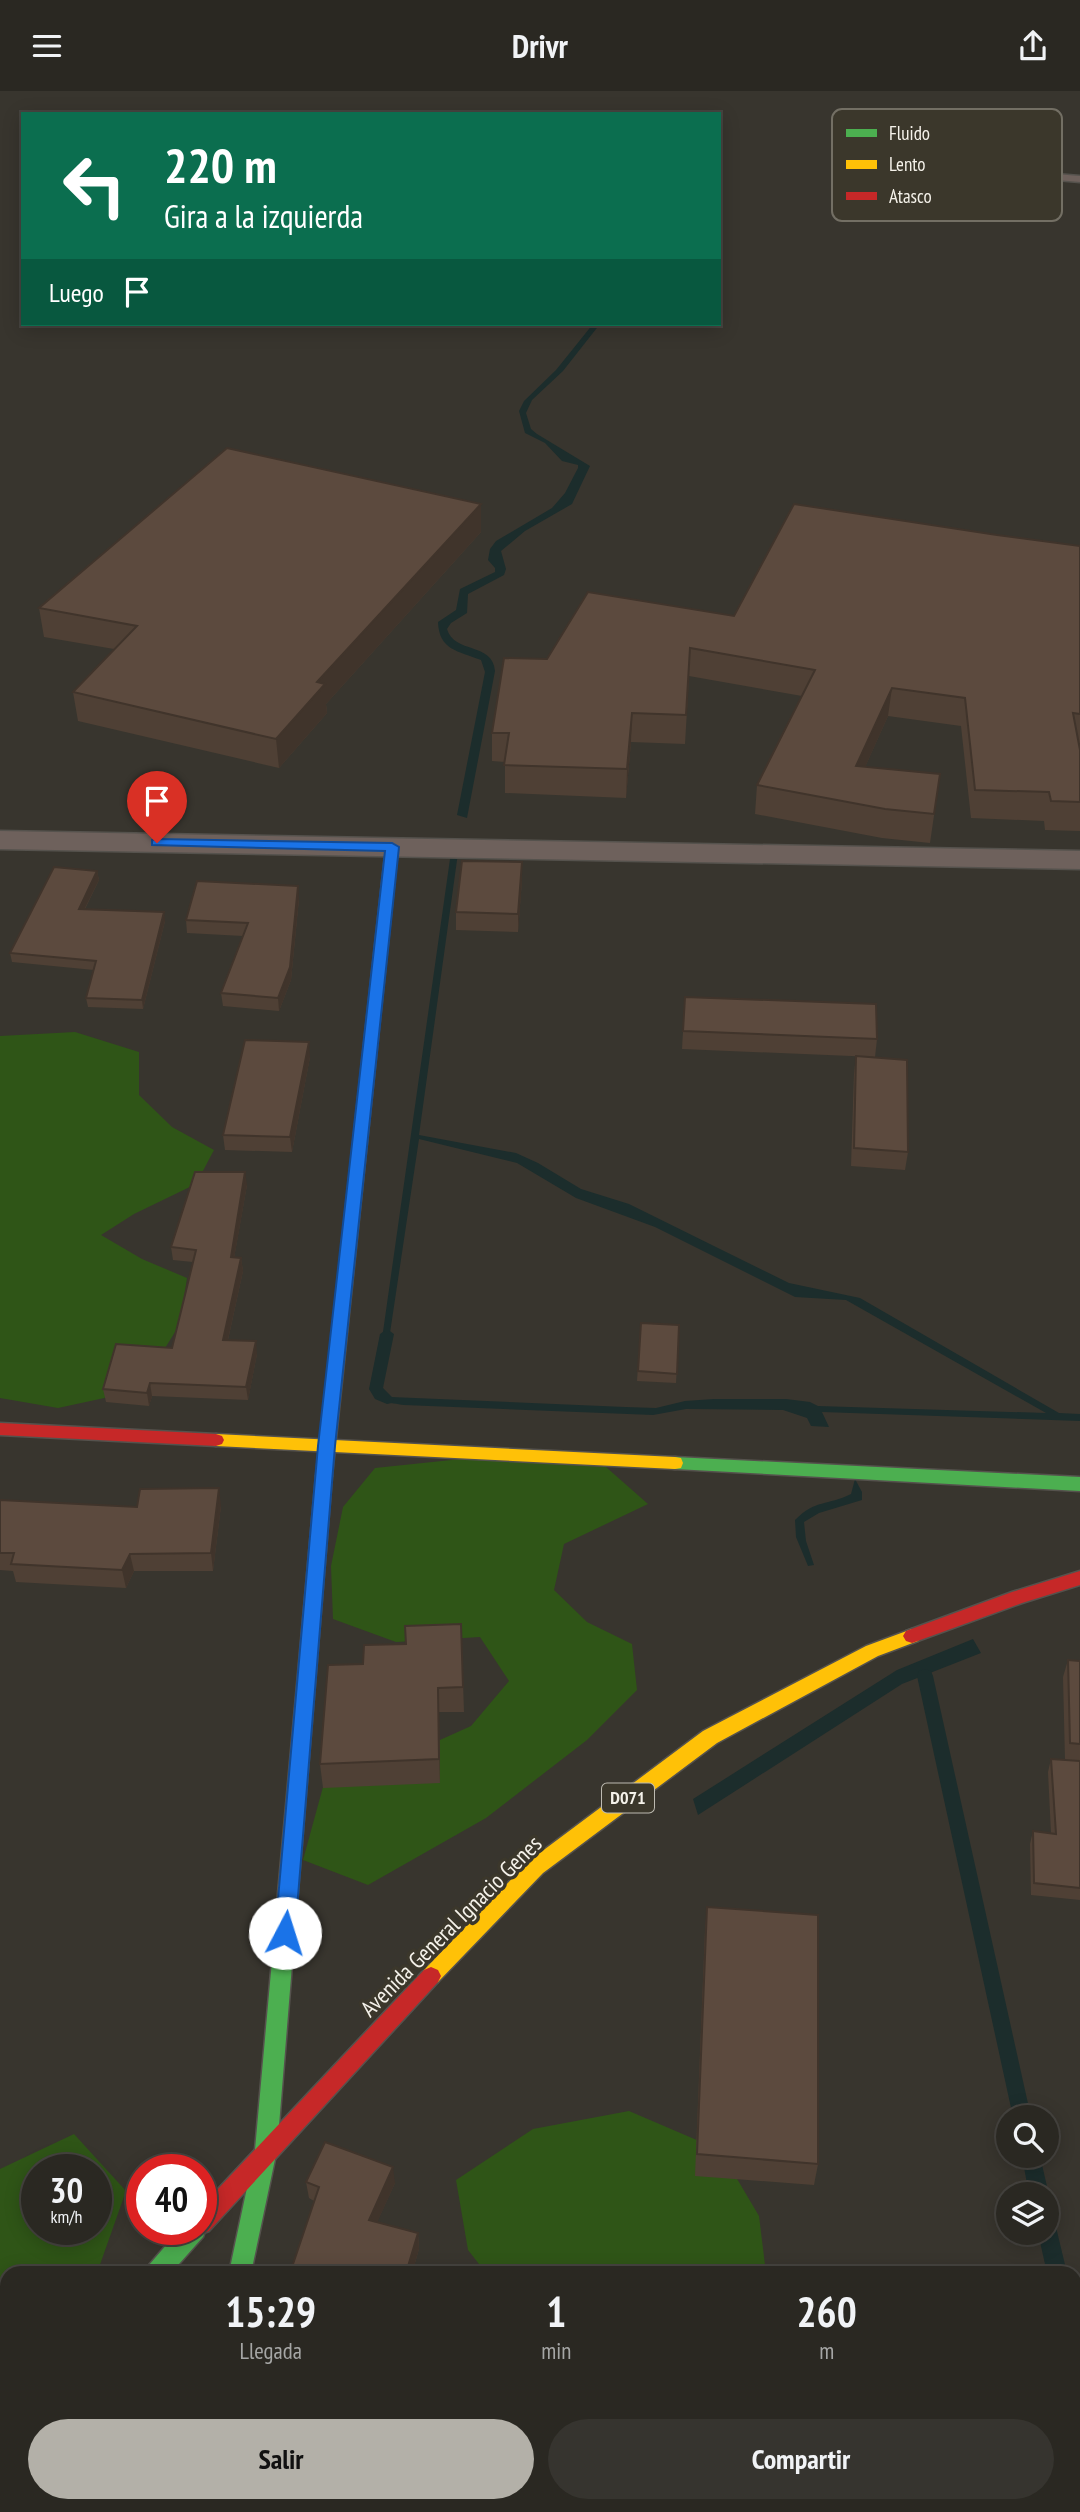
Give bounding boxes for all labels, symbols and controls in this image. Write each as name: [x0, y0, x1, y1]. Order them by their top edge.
text: Drivr: [512, 25, 568, 67]
icon: menu: [28, 27, 66, 65]
icon: share: [1014, 27, 1052, 65]
legend: [832, 109, 1062, 221]
text: Fluido: [889, 121, 930, 145]
text: 220 m: [164, 133, 277, 197]
icon: left: [49, 140, 140, 231]
text: Lento: [889, 152, 926, 176]
text: Atasco: [889, 184, 932, 208]
text: Gira a la izquierda: [164, 195, 363, 237]
icon: arrive: [118, 273, 156, 311]
text: Luego: [49, 276, 104, 309]
pin: [127, 771, 187, 843]
icon: arrive: [138, 782, 176, 820]
road number: D071: [602, 1783, 654, 1813]
street label: Avenida General Ignacio Genes: [354, 1829, 548, 2022]
position arrow: [248, 1896, 322, 1970]
map controls: [996, 2105, 1059, 2245]
button: search: [996, 2105, 1059, 2168]
speed limit sign: 40: [126, 2154, 217, 2245]
text: 30: [50, 2167, 83, 2213]
button: layers: [996, 2182, 1059, 2245]
text: km/h: [51, 2205, 82, 2228]
text: 15:29: [225, 2284, 316, 2339]
text: 1: [546, 2284, 566, 2339]
text: 260: [797, 2284, 857, 2339]
text: Llegada: [239, 2336, 302, 2365]
text: min: [541, 2336, 571, 2365]
text: m: [819, 2336, 834, 2365]
button: Salir: [28, 2419, 534, 2499]
button: Compartir: [548, 2419, 1054, 2499]

